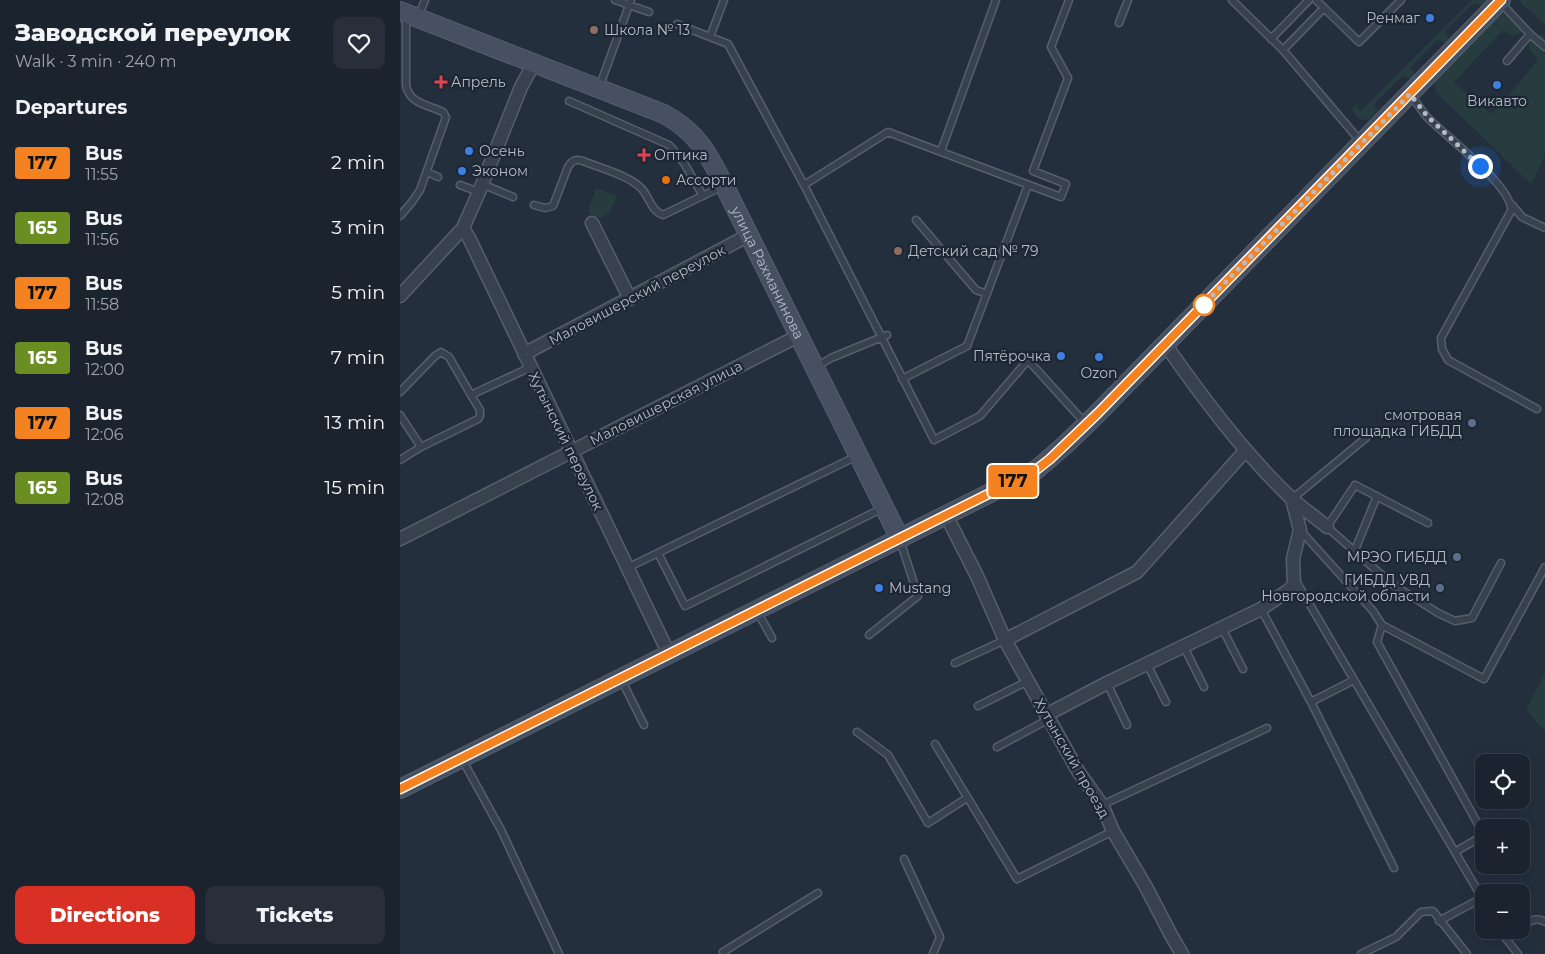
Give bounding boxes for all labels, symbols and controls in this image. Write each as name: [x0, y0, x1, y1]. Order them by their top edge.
place label: Ренмаг: [1366, 9, 1420, 27]
marker: Ренмаг: [1424, 12, 1436, 24]
button: heart: [333, 17, 385, 69]
text: Заводской переулок: [15, 18, 291, 47]
place label: Школа № 13: [604, 21, 690, 39]
marker: Школа № 13: [588, 24, 600, 36]
text: Walk · 3 min · 240 m: [15, 52, 176, 71]
place label: Апрель: [451, 73, 506, 91]
marker: Апрель: [435, 76, 447, 88]
marker: Викавто: [1491, 79, 1503, 91]
place label: Викавто: [1467, 92, 1527, 110]
text: Departures: [15, 96, 127, 119]
text: Bus: [85, 142, 123, 165]
place label: Осень: [479, 142, 525, 160]
marker: Осень: [463, 145, 475, 157]
place label: Оптика: [654, 146, 708, 164]
marker: Оптика: [638, 149, 650, 161]
text: 2 min: [331, 151, 385, 174]
text: 177: [28, 152, 57, 174]
your location: [1468, 154, 1493, 179]
place label: Эконом: [472, 162, 528, 180]
text: 11:55: [85, 165, 118, 184]
marker: Эконом: [456, 165, 468, 177]
place label: Ассорти: [676, 171, 736, 189]
marker: Ассорти: [660, 174, 672, 186]
street label: улица Рахманинова: [727, 202, 808, 342]
text: Bus: [85, 207, 123, 230]
text: 3 min: [331, 216, 385, 239]
text: 165: [28, 217, 57, 239]
text: 11:56: [85, 230, 119, 249]
street label: Маловишерский переулок: [546, 241, 728, 349]
place label: Детский сад № 79: [908, 242, 1039, 260]
marker: Детский сад № 79: [892, 245, 904, 257]
text: Bus: [85, 272, 123, 295]
text: 5 min: [331, 281, 385, 304]
text: 177: [28, 282, 57, 304]
unlabelled marker: [1193, 294, 1215, 316]
text: 11:58: [85, 295, 119, 314]
text: Bus: [85, 337, 123, 360]
text: 7 min: [331, 346, 385, 369]
text: 165: [28, 347, 57, 369]
place label: Пятёрочка: [973, 347, 1051, 365]
marker: Пятёрочка: [1055, 350, 1067, 362]
marker: Ozon: [1093, 351, 1105, 363]
street label: Маловишерская улица: [587, 357, 745, 449]
text: 12:00: [85, 360, 124, 379]
place label: Ozon: [1080, 364, 1118, 382]
street label: Хутынский переулок: [525, 369, 607, 513]
text: Bus: [85, 402, 123, 425]
place label: смотровая площадка ГИБДД: [1333, 406, 1462, 440]
text: 13 min: [324, 411, 385, 434]
text: 177: [28, 412, 57, 434]
marker: смотровая площадка ГИБДД: [1466, 417, 1478, 429]
text: 12:06: [85, 425, 124, 444]
line badge: 177: [984, 465, 1042, 497]
text: Bus: [85, 467, 123, 490]
text: 177: [998, 470, 1028, 492]
text: 15 min: [324, 476, 385, 499]
text: 165: [28, 477, 57, 499]
text: 12:08: [85, 490, 124, 509]
place label: МРЭО ГИБДД: [1347, 548, 1447, 566]
marker: МРЭО ГИБДД: [1451, 551, 1463, 563]
place label: ГИБДД УВД Новгородской области: [1261, 571, 1430, 605]
place label: Mustang: [889, 579, 951, 597]
marker: Mustang: [873, 582, 885, 594]
marker: ГИБДД УВД Новгородской области: [1434, 582, 1446, 594]
street label: Хутынский проезд: [1030, 695, 1114, 821]
map controls: [1475, 754, 1530, 939]
button: locate: [1475, 754, 1530, 809]
button: +: [1475, 819, 1530, 874]
button: −: [1475, 884, 1530, 939]
button: Directions: [15, 886, 195, 944]
button: Tickets: [205, 886, 385, 944]

